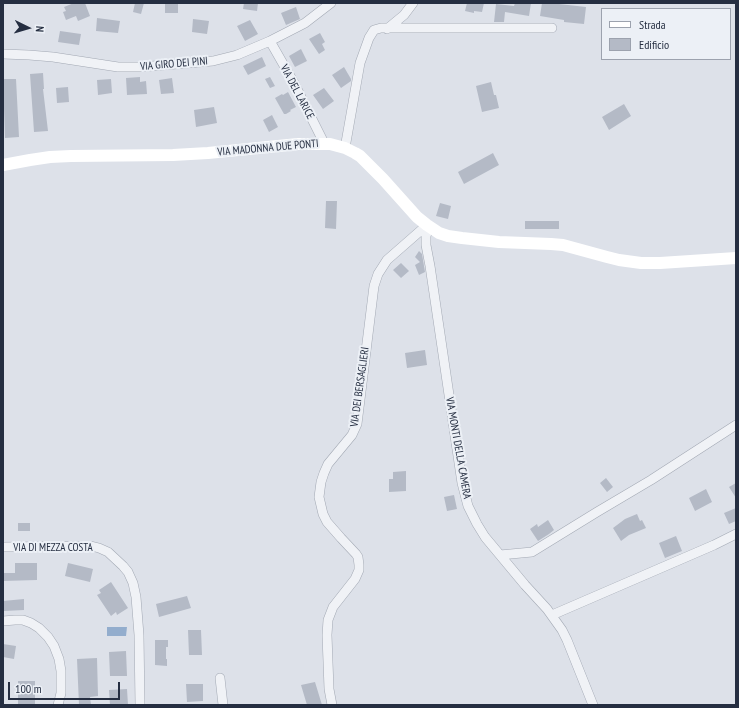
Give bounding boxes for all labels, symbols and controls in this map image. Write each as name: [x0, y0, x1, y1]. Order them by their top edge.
north arrow: [8, 8, 48, 48]
legend: [601, 8, 731, 60]
text: Strada: [639, 17, 666, 32]
text: N: [33, 25, 47, 33]
text: Edificio: [639, 37, 669, 52]
street label: VIA GIRO DEI PINI: [140, 54, 208, 74]
street label: VIA DEL LARICE: [277, 62, 317, 122]
street label: VIA MADONNA DUE PONTI: [217, 137, 319, 159]
street label: VIA DEI BERSAGLIERI: [348, 346, 372, 428]
street label: VIA MONTI DELLA CAMERA: [443, 396, 473, 500]
street label: VIA DI MEZZA COSTA: [13, 541, 93, 555]
scale bar: [10, 674, 122, 700]
text: 100 m: [15, 681, 42, 696]

